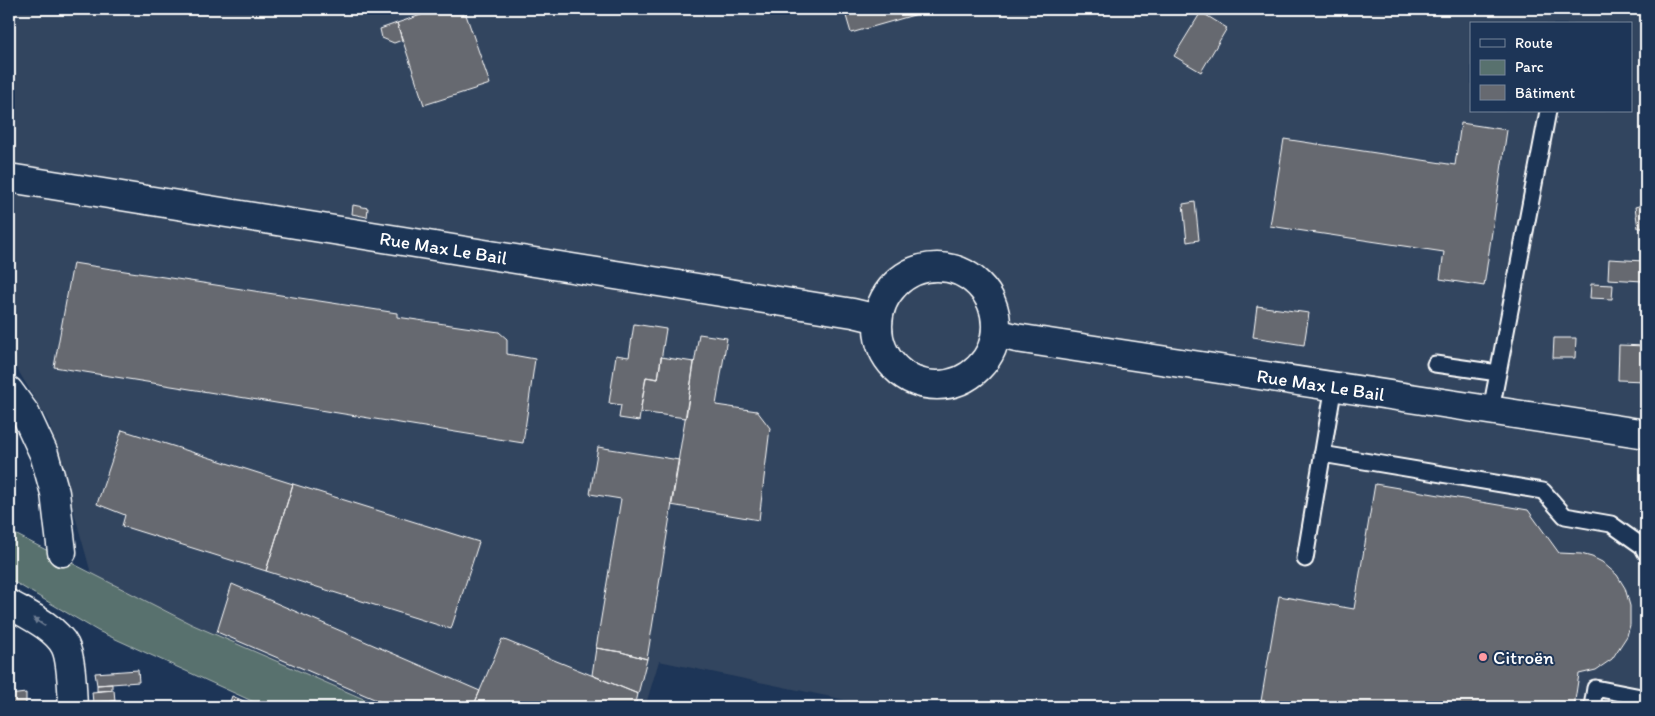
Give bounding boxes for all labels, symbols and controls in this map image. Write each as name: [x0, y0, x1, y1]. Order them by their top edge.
legend: [1470, 22, 1632, 112]
text: Route: [1515, 34, 1553, 52]
text: Parc: [1515, 58, 1544, 76]
text: Bâtiment: [1515, 84, 1576, 102]
street label: Rue Max Le Bail: [378, 226, 510, 269]
street label: Rue Max Le Bail: [1255, 363, 1387, 406]
one-way arrow: [32, 617, 46, 627]
place label: Citroën: [1493, 646, 1554, 669]
marker: Citroën: [1477, 651, 1489, 663]

